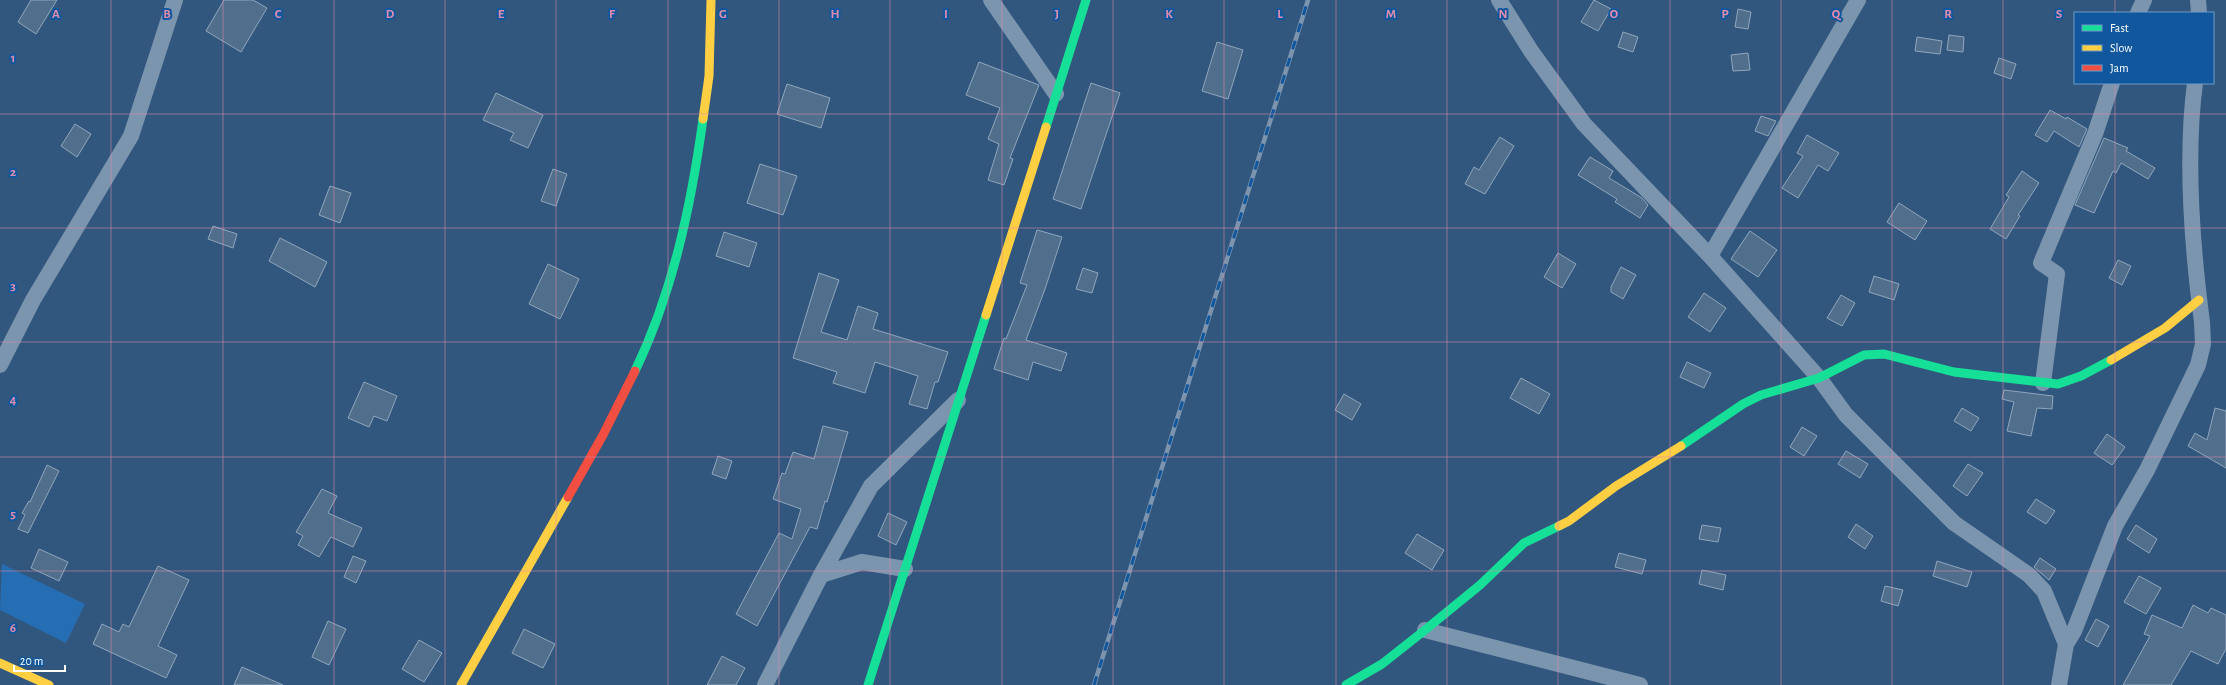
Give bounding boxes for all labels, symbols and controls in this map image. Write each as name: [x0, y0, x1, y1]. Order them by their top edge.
text: A: [52, 8, 60, 21]
text: B: [163, 8, 171, 21]
text: C: [275, 8, 282, 21]
text: D: [386, 8, 395, 21]
text: E: [498, 8, 505, 21]
text: F: [609, 8, 616, 21]
text: G: [719, 8, 727, 21]
text: H: [830, 8, 840, 21]
text: I: [944, 8, 948, 21]
text: J: [1055, 8, 1059, 21]
text: K: [1165, 8, 1173, 21]
text: L: [1277, 8, 1283, 21]
text: M: [1386, 8, 1396, 21]
text: N: [1498, 8, 1508, 21]
text: O: [1610, 8, 1619, 21]
text: P: [1721, 8, 1729, 21]
text: Q: [1832, 8, 1842, 21]
text: R: [1944, 8, 1952, 21]
text: S: [2056, 8, 2063, 21]
legend: [2074, 12, 2214, 84]
text: Fast: [2110, 22, 2129, 34]
text: Slow: [2110, 42, 2132, 54]
text: 1: [11, 52, 15, 65]
text: Jam: [2110, 62, 2129, 74]
text: 2: [10, 166, 16, 179]
text: 3: [10, 280, 16, 293]
text: 4: [10, 394, 17, 407]
text: 5: [10, 508, 16, 521]
text: 6: [10, 622, 16, 635]
scale bar: [14, 647, 65, 673]
text: 20 m: [20, 655, 43, 667]

